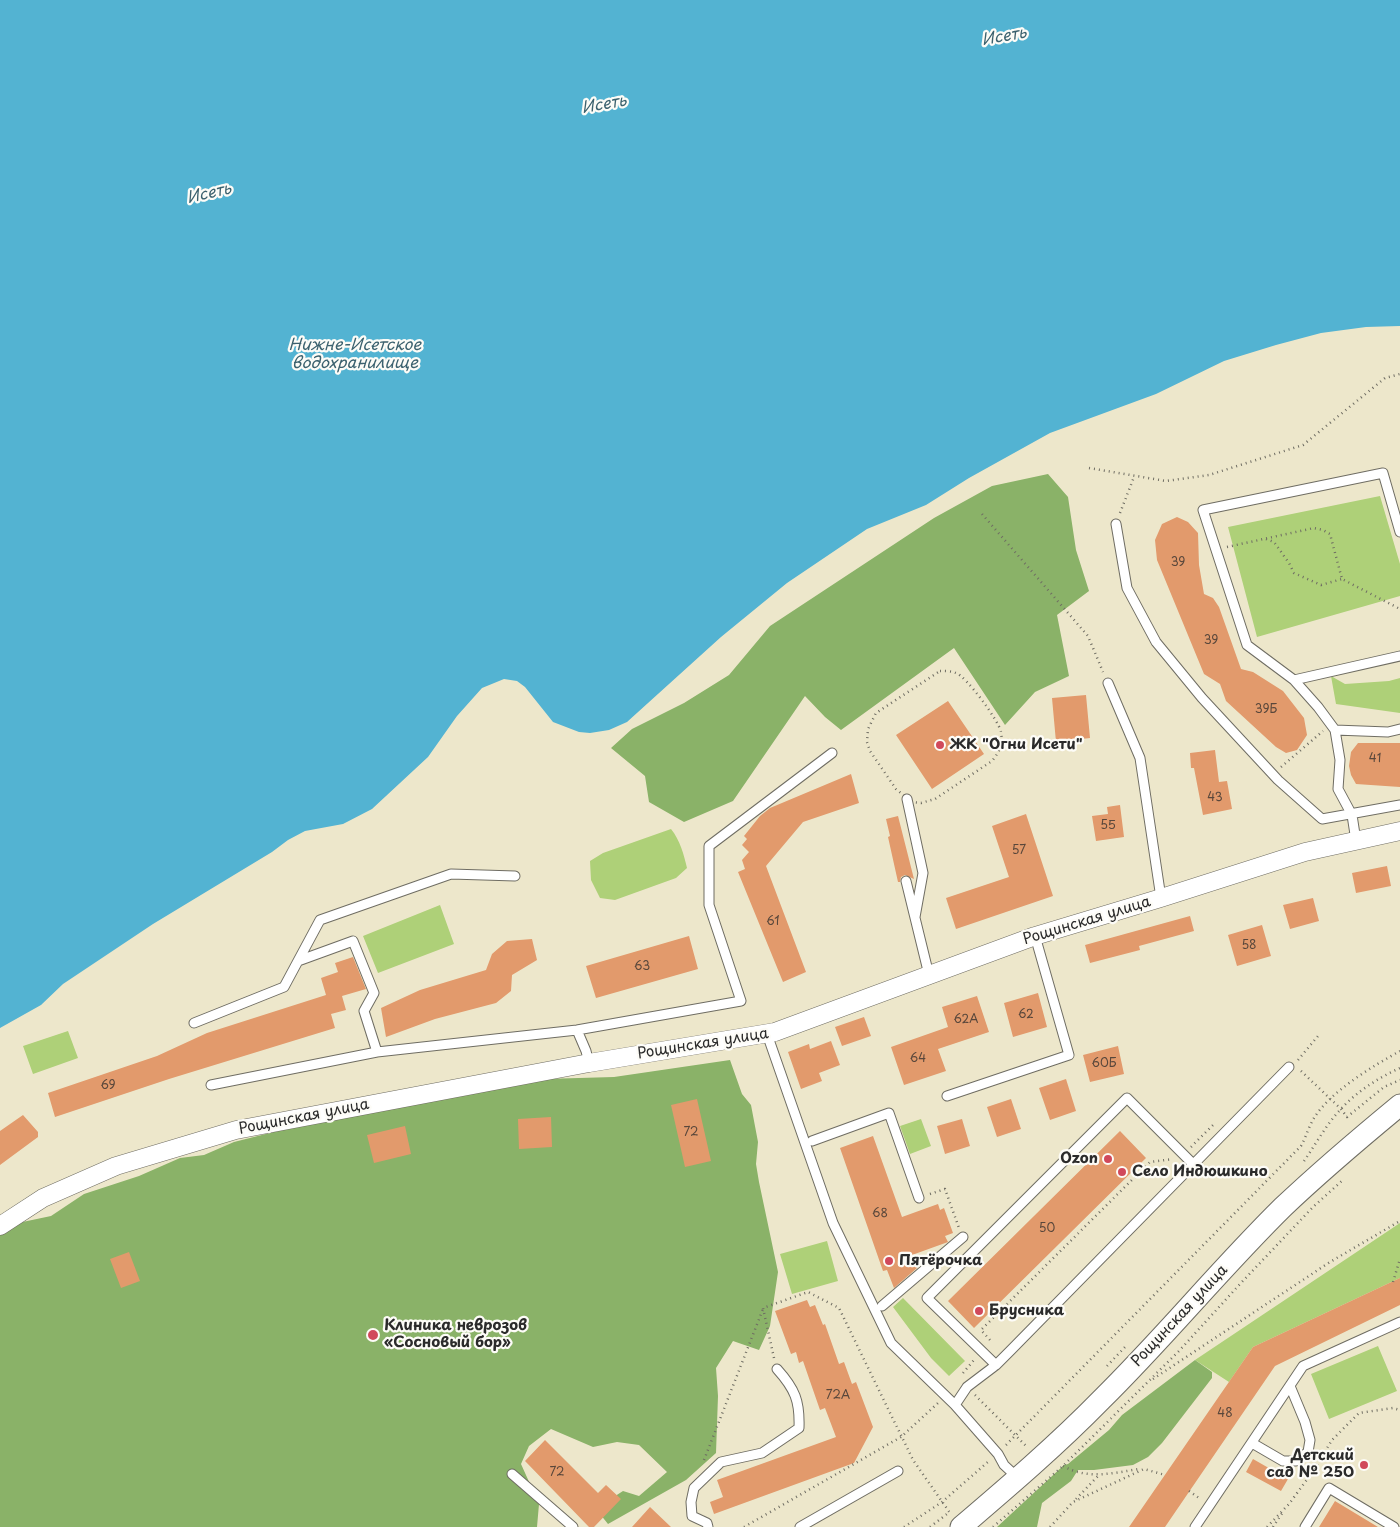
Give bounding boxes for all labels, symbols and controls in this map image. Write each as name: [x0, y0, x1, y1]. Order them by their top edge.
water label: Исеть: [980, 24, 1028, 50]
water label: Исеть: [580, 92, 628, 118]
water label: Исеть: [185, 180, 233, 208]
water label: Нижне-Исетское водохранилище: [289, 336, 421, 374]
house number: 39: [1171, 556, 1185, 570]
house number: 39: [1204, 634, 1218, 648]
house number: 39Б: [1255, 703, 1277, 717]
place label: ЖК "Огни Исети": [950, 736, 1083, 754]
marker: ЖК "Огни Исети": [934, 739, 946, 751]
house number: 41: [1369, 752, 1381, 766]
house number: 43: [1207, 791, 1223, 805]
house number: 55: [1100, 819, 1116, 833]
house number: 57: [1012, 844, 1026, 858]
street label: Рощинская улица: [1021, 893, 1153, 949]
house number: 61: [766, 915, 780, 929]
house number: 58: [1241, 939, 1257, 953]
house number: 63: [634, 960, 650, 974]
house number: 62: [1018, 1008, 1034, 1022]
house number: 62А: [954, 1013, 978, 1027]
street label: Рощинская улица: [636, 1025, 770, 1063]
house number: 64: [910, 1052, 926, 1066]
house number: 60Б: [1092, 1057, 1116, 1071]
house number: 69: [100, 1079, 116, 1093]
street label: Рощинская улица: [237, 1096, 371, 1138]
house number: 72: [683, 1126, 699, 1140]
place label: Ozon: [1060, 1150, 1098, 1168]
marker: Ozon: [1102, 1153, 1114, 1165]
place label: Село Индюшкино: [1132, 1163, 1268, 1181]
marker: Село Индюшкино: [1116, 1166, 1128, 1178]
house number: 68: [872, 1207, 888, 1221]
house number: 50: [1039, 1222, 1055, 1236]
place label: Пятёрочка: [899, 1252, 982, 1270]
marker: Пятёрочка: [883, 1255, 895, 1267]
street label: Рощинская улица: [1128, 1261, 1232, 1371]
place label: Брусника: [989, 1302, 1064, 1320]
marker: Брусника: [973, 1305, 985, 1317]
place label: Клиника неврозов «Сосновый бор»: [384, 1317, 527, 1352]
marker: Клиника неврозов «Сосновый бор»: [366, 1328, 380, 1342]
house number: 72А: [826, 1389, 850, 1403]
house number: 48: [1217, 1407, 1233, 1421]
place label: Детский сад № 250: [1267, 1447, 1354, 1482]
marker: Детский сад № 250: [1358, 1459, 1370, 1471]
house number: 72: [549, 1466, 565, 1480]

